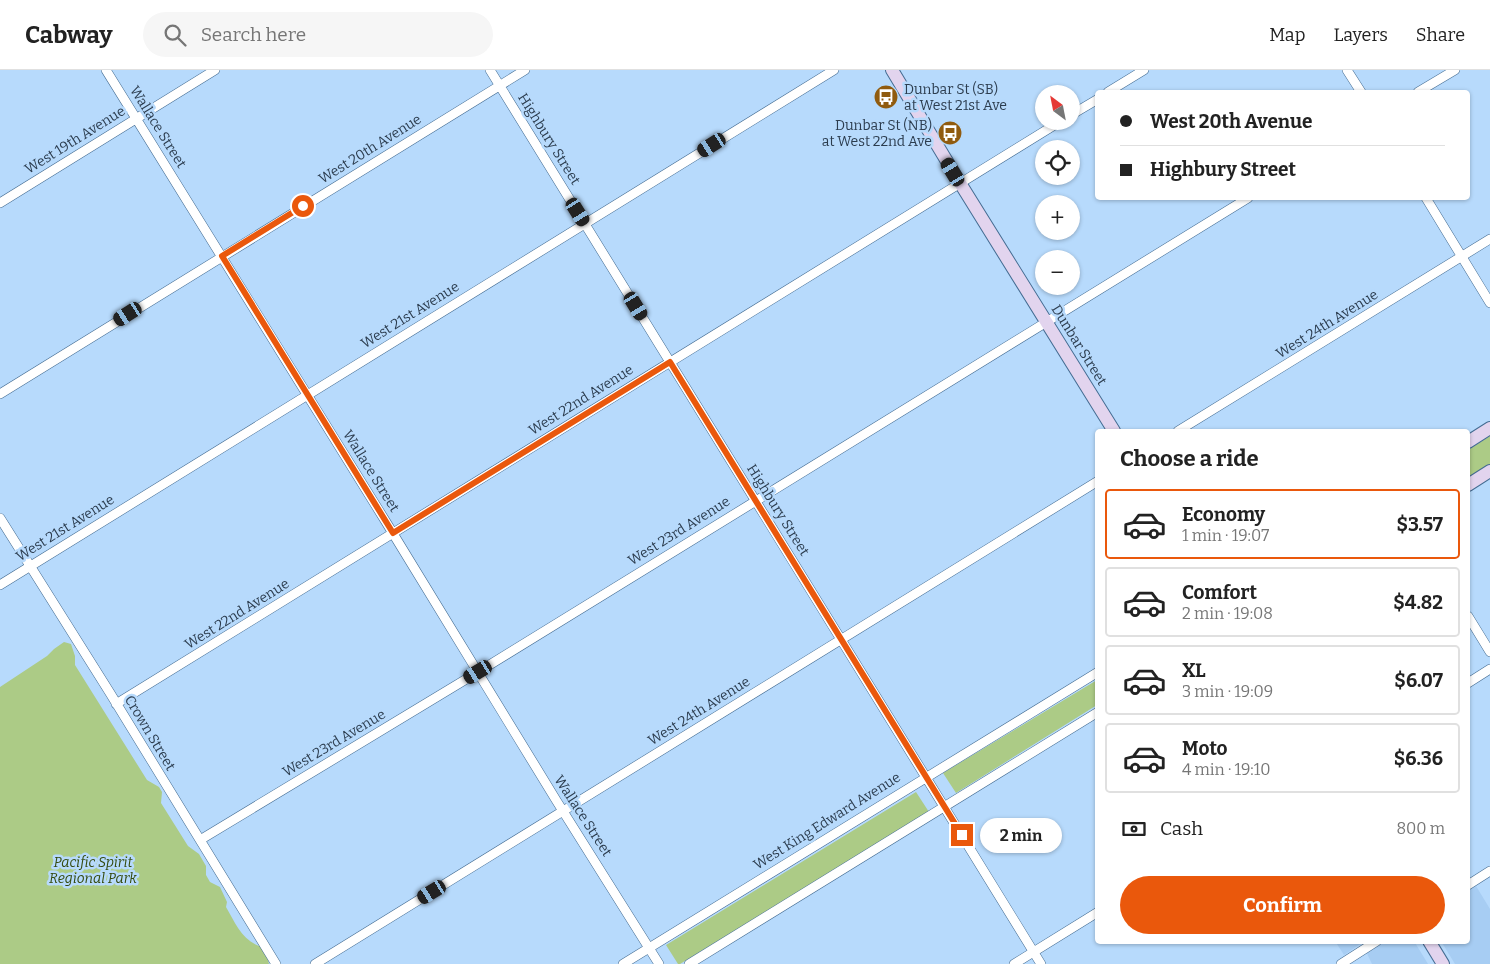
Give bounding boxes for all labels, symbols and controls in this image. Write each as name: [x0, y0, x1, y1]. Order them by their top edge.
search box: [143, 12, 493, 57]
text: Cabway: [25, 21, 113, 49]
icon: search: [161, 21, 189, 49]
text: Search here: [201, 23, 306, 46]
text: Map: [1269, 24, 1305, 46]
text: Layers: [1333, 24, 1388, 46]
text: Share: [1416, 24, 1465, 46]
place label: Dunbar St (SB) at West 21st Ave: [904, 81, 1007, 114]
street label: Wallace Street: [126, 83, 190, 171]
bus stop icon: Dunbar St (SB) at West 21st Ave: [873, 84, 899, 110]
north arrow: [1035, 85, 1080, 130]
map controls: [1035, 85, 1080, 295]
street label: Highbury Street: [514, 90, 584, 188]
street label: West 19th Avenue: [22, 102, 128, 178]
text: West 20th Avenue: [1150, 110, 1313, 133]
street label: West 20th Avenue: [316, 111, 424, 187]
place label: Dunbar St (NB) at West 22nd Ave: [822, 117, 932, 150]
bus stop icon: Dunbar St (NB) at West 22nd Ave: [937, 120, 963, 146]
car: [695, 131, 728, 159]
button: locate: [1035, 140, 1080, 185]
car: [938, 155, 967, 189]
text: Highbury Street: [1150, 158, 1296, 181]
route start: [292, 195, 314, 217]
car: [563, 195, 592, 229]
button: +: [1035, 195, 1080, 240]
button: −: [1035, 250, 1080, 295]
street label: West 21st Avenue: [358, 278, 462, 352]
street label: West 24th Avenue: [1273, 286, 1381, 362]
car: [621, 289, 650, 323]
car: [111, 300, 144, 328]
street label: Dunbar Street: [1047, 302, 1111, 388]
street label: West 22nd Avenue: [526, 361, 636, 439]
street label: Wallace Street: [339, 427, 403, 515]
text: Choose a ride: [1120, 445, 1259, 472]
street label: Highbury Street: [743, 461, 813, 559]
street label: West 21st Avenue: [13, 491, 117, 565]
street label: West 23rd Avenue: [625, 493, 733, 569]
icon: car: [1122, 502, 1167, 547]
text: Economy: [1182, 503, 1265, 526]
text: $3.57: [1397, 513, 1443, 536]
text: 1 min · 19:07: [1182, 526, 1269, 545]
street label: West 22nd Avenue: [182, 575, 292, 653]
icon: car: [1122, 580, 1167, 625]
text: Comfort: [1182, 581, 1257, 604]
text: $4.82: [1393, 591, 1443, 614]
text: 2 min · 19:08: [1182, 604, 1273, 623]
car: [461, 658, 494, 686]
icon: car: [1122, 658, 1167, 703]
text: XL: [1182, 659, 1206, 682]
text: $6.07: [1394, 669, 1443, 692]
street label: West 24th Avenue: [645, 673, 753, 749]
text: 3 min · 19:09: [1182, 682, 1273, 701]
street label: Crown Street: [121, 692, 179, 774]
street label: West 23rd Avenue: [279, 706, 389, 780]
icon: car: [1122, 736, 1167, 781]
text: Moto: [1182, 737, 1228, 760]
text: $6.36: [1394, 747, 1443, 770]
text: 4 min · 19:10: [1182, 760, 1270, 779]
street label: West King Edward Avenue: [750, 769, 904, 873]
street label: Wallace Street: [550, 772, 616, 860]
icon: cash: [1120, 815, 1148, 843]
text: Cash: [1160, 817, 1203, 840]
callout: 2 min: [980, 818, 1062, 852]
text: 800 m: [1396, 819, 1445, 838]
route end: [951, 824, 973, 846]
text: 2 min: [1000, 826, 1042, 845]
park label: Pacific Spirit Regional Park: [49, 854, 137, 887]
button: Confirm: [1120, 876, 1445, 934]
car: [415, 878, 448, 906]

